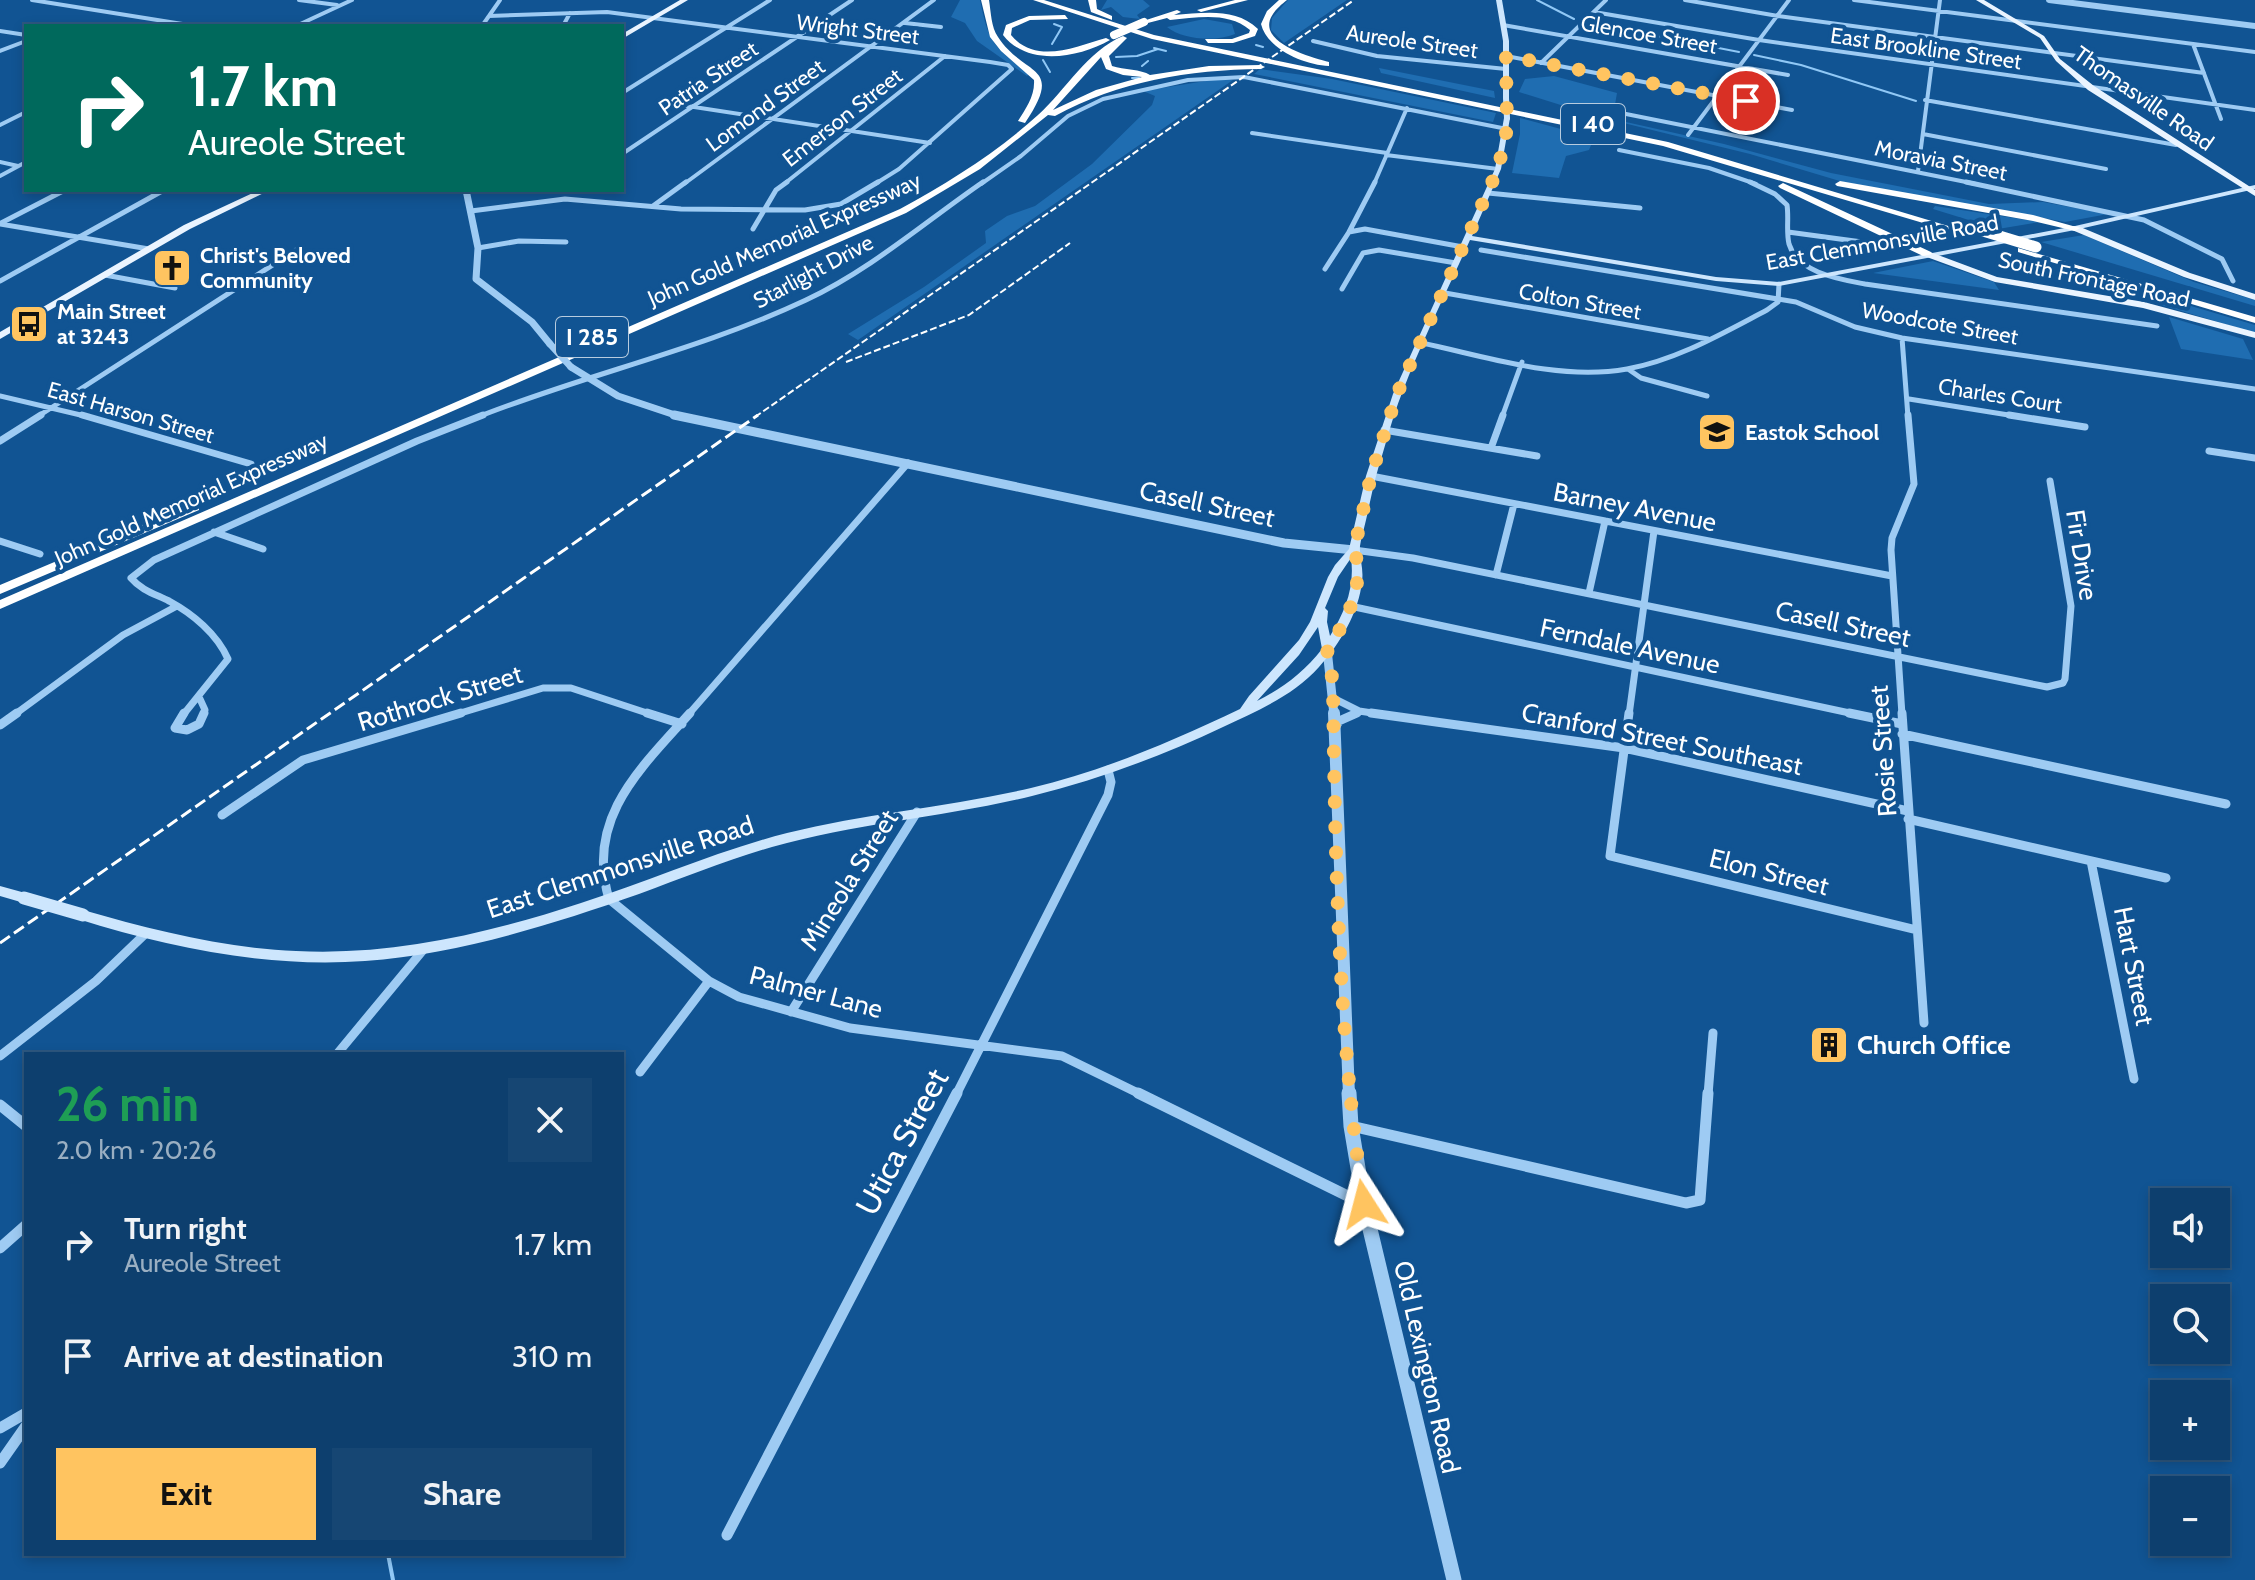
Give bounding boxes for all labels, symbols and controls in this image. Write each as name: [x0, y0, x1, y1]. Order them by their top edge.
street label: Wright Street: [795, 9, 921, 50]
street label: Glencoe Street: [1579, 9, 1720, 60]
street label: Aureole Street: [1344, 19, 1480, 64]
street label: East Brookline Street: [1829, 22, 2024, 75]
street label: Patria Street: [654, 35, 763, 121]
street label: Thomasville Road: [2069, 40, 2219, 157]
text: 1.7 km: [188, 52, 338, 120]
street label: Lomond Street: [701, 53, 830, 158]
icon: right: [56, 56, 160, 160]
street label: Emerson Street: [777, 62, 908, 173]
pin: [1712, 67, 1780, 135]
icon: arrive: [1724, 79, 1768, 123]
road number: I 40: [1561, 104, 1625, 144]
text: Aureole Street: [188, 120, 405, 164]
street label: Moravia Street: [1872, 134, 2010, 187]
street label: John Gold Memorial Expressway: [642, 167, 925, 312]
street label: East Clemmonsville Road: [1764, 209, 2001, 276]
street label: Starlight Drive: [749, 229, 878, 314]
place label: Christ's Beloved Community: [200, 242, 351, 294]
street label: South Frontage Road: [1996, 246, 2192, 313]
church icon: Christ's Beloved Community: [151, 247, 193, 289]
street label: Colton Street: [1517, 277, 1644, 326]
street label: Woodcote Street: [1860, 296, 2021, 351]
place label: Main Street at 3243: [57, 298, 166, 350]
bus stop icon: Main Street at 3243: [8, 303, 50, 345]
road number: I 285: [556, 317, 628, 357]
street label: Charles Court: [1936, 372, 2064, 419]
street label: East Harson Street: [44, 376, 218, 449]
school or university icon: Eastok School: [1696, 411, 1738, 453]
place label: Eastok School: [1745, 419, 1879, 446]
street label: John Gold Memorial Expressway: [49, 427, 332, 572]
street label: Casell Street: [1136, 474, 1278, 534]
street label: Barney Avenue: [1551, 476, 1719, 538]
street label: Fir Drive: [2059, 507, 2105, 603]
street label: Casell Street: [1772, 594, 1914, 654]
street label: Ferndale Avenue: [1537, 611, 1723, 681]
street label: Rothrock Street: [354, 658, 526, 738]
street label: Rosie Street: [1862, 684, 1904, 818]
street label: Cranford Street Southeast: [1519, 696, 1805, 782]
street label: Mineola Street: [793, 804, 905, 956]
street label: East Clemmonsville Road: [482, 809, 758, 925]
street label: Elon Street: [1706, 842, 1832, 902]
street label: Hart Street: [2107, 904, 2161, 1028]
street label: Palmer Lane: [746, 959, 886, 1025]
building icon: Church Office: [1808, 1024, 1850, 1066]
place label: Church Office: [1857, 1029, 2011, 1061]
street label: Utica Street: [847, 1062, 956, 1221]
text: 26 min: [56, 1075, 199, 1133]
button: close: [508, 1078, 592, 1162]
text: 2.0 km · 20:26: [56, 1134, 217, 1166]
position arrow: [1322, 1162, 1406, 1246]
map controls: [2150, 1188, 2230, 1556]
button: sound: [2150, 1188, 2230, 1268]
text: Turn right: [124, 1210, 247, 1247]
icon: right: [56, 1222, 100, 1266]
text: 1.7 km: [514, 1226, 592, 1263]
text: Aureole Street: [124, 1247, 281, 1279]
street label: Old Lexington Road: [1387, 1258, 1467, 1476]
button: search: [2150, 1284, 2230, 1364]
icon: arrive: [56, 1334, 100, 1378]
text: Arrive at destination: [124, 1338, 384, 1375]
text: 310 m: [512, 1338, 592, 1375]
button: +: [2150, 1380, 2230, 1460]
button: Exit: [56, 1448, 316, 1540]
button: Share: [332, 1448, 592, 1540]
button: −: [2150, 1476, 2230, 1556]

